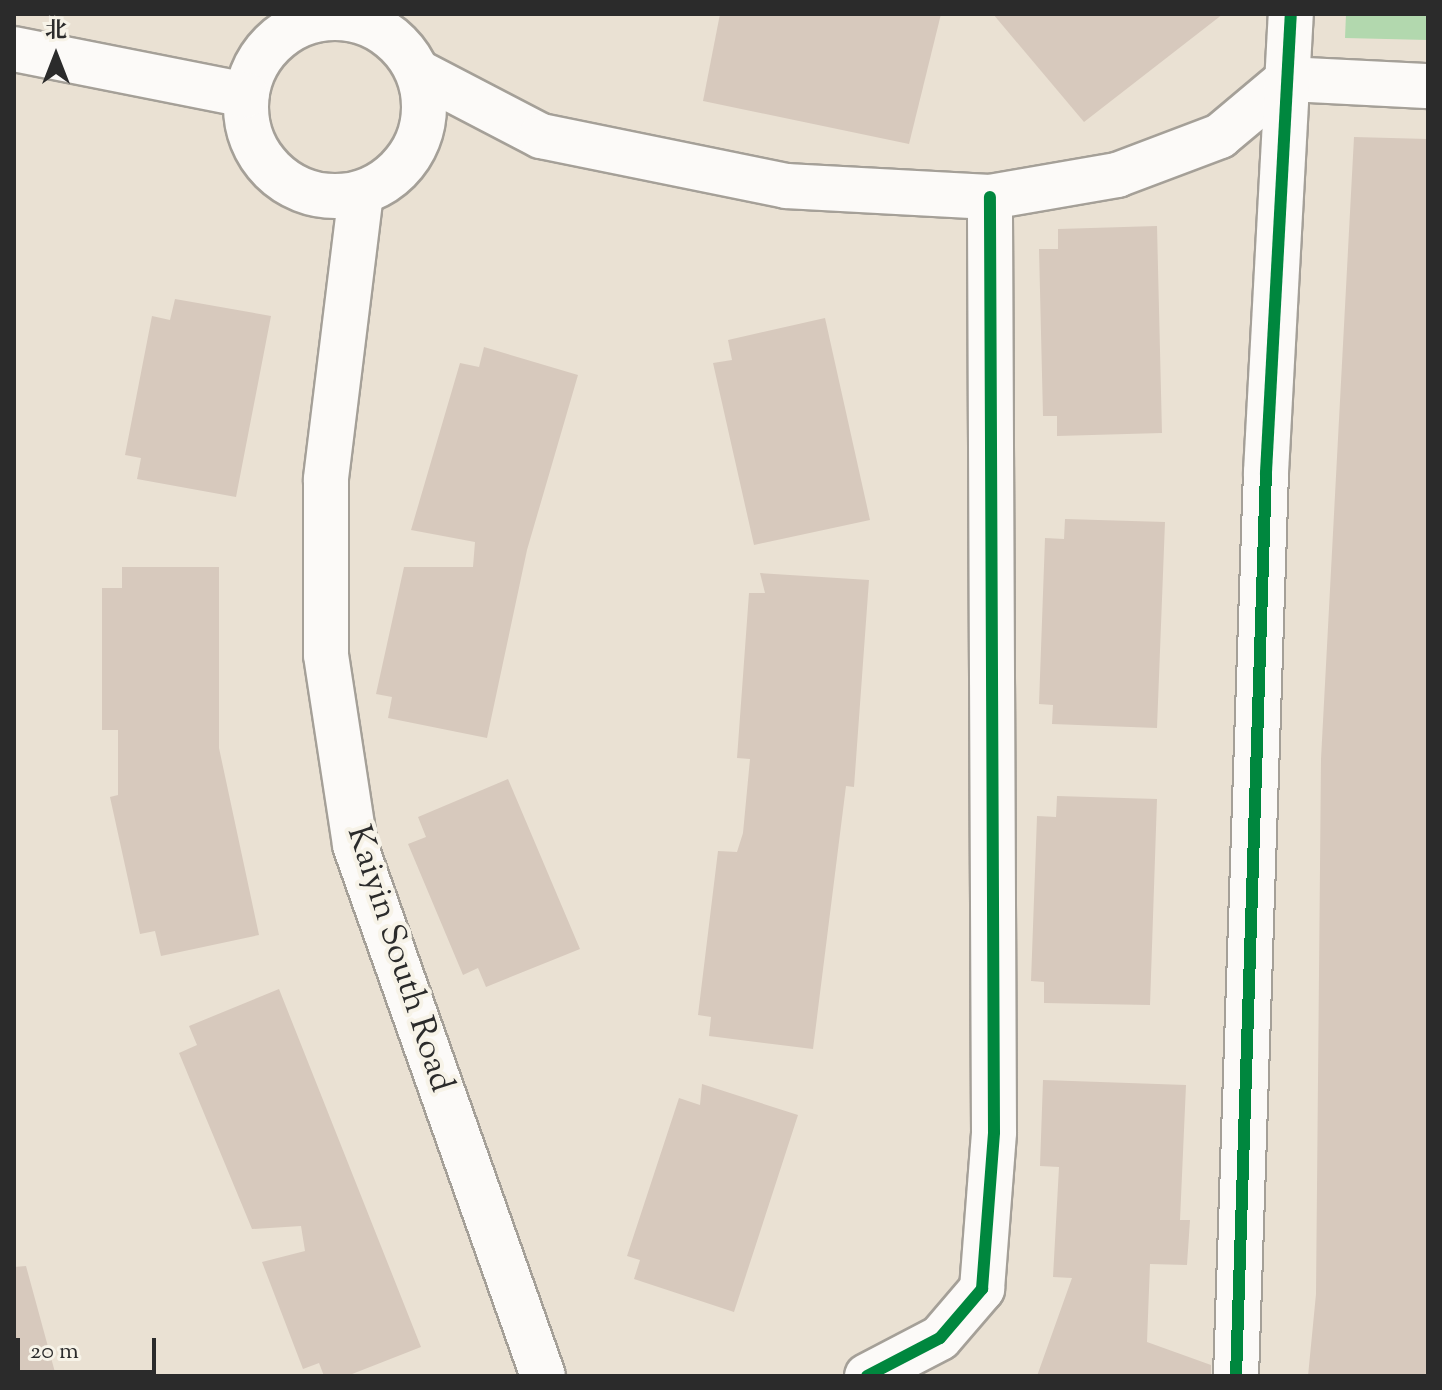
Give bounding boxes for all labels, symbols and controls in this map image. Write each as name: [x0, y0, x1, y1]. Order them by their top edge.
north arrow: [16, 16, 96, 96]
text: 北: [45, 16, 67, 48]
street label: Kaiyin South Road: [337, 821, 461, 1097]
scale bar: [20, 1322, 160, 1372]
text: 20 m: [30, 1335, 79, 1369]

